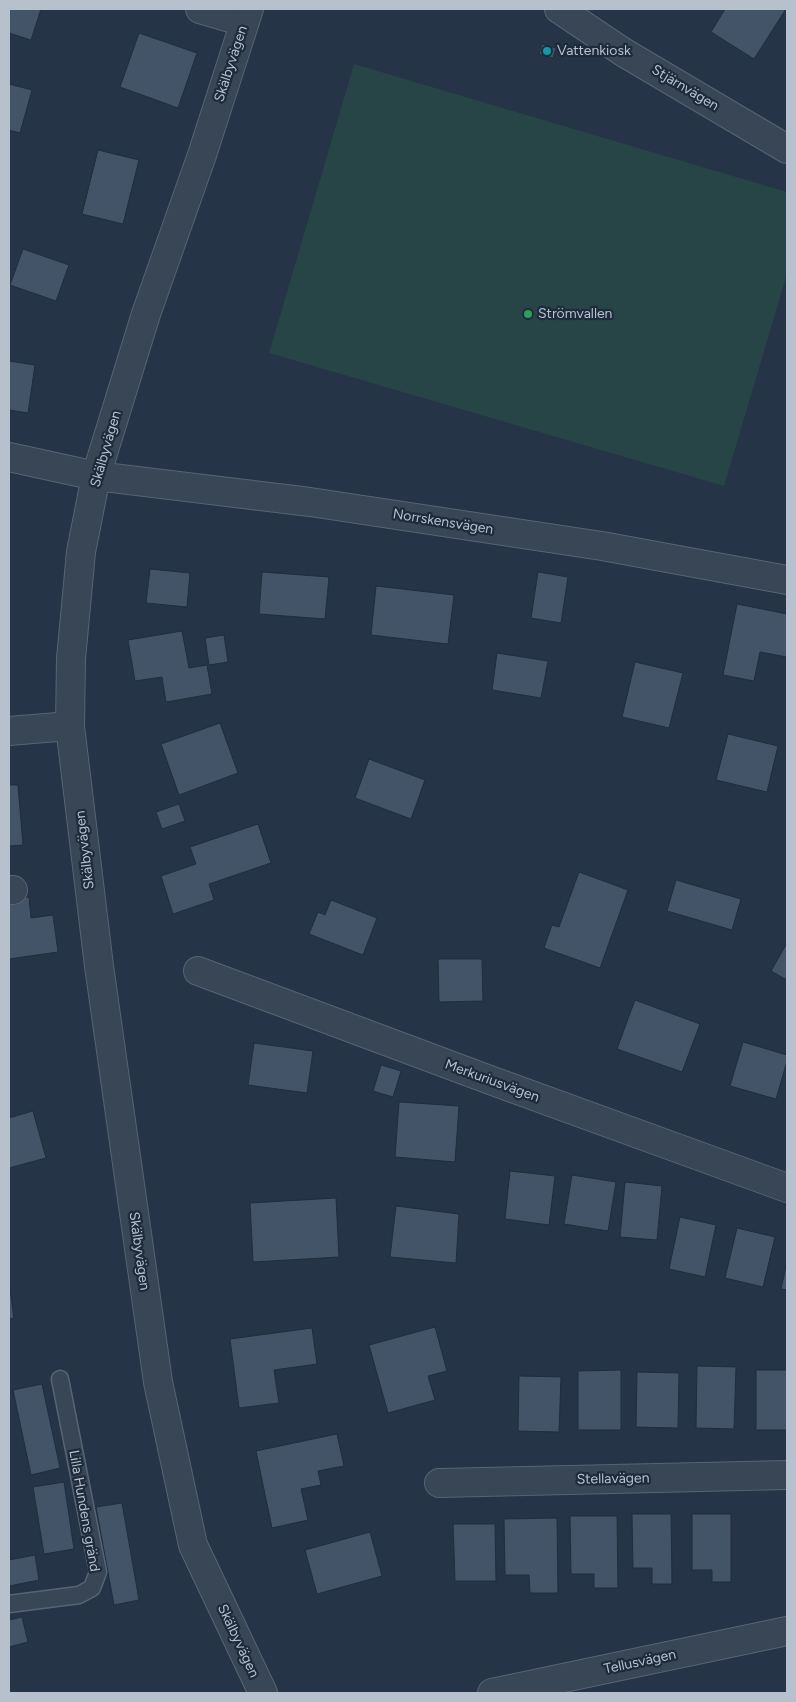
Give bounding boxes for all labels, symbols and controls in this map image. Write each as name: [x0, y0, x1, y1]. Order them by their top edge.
street label: Skälbyvägen: [211, 24, 251, 104]
place label: Vattenkiosk: [557, 43, 631, 59]
marker: Vattenkiosk: [541, 45, 553, 57]
street label: Stjärnvägen: [648, 61, 722, 115]
place label: Strömvallen: [538, 306, 612, 322]
marker: Strömvallen: [522, 308, 534, 320]
street label: Skälbyvägen: [87, 409, 125, 489]
street label: Norrskensvägen: [391, 506, 495, 538]
street label: Skälbyvägen: [72, 810, 98, 890]
street label: Merkuriusvägen: [443, 1056, 541, 1106]
street label: Skälbyvägen: [125, 1211, 153, 1291]
street label: Lilla Hundens gränd: [65, 1449, 103, 1573]
street label: Stellavägen: [576, 1470, 650, 1488]
street label: Skälbyvägen: [214, 1602, 262, 1680]
street label: Tellusvägen: [603, 1646, 677, 1678]

